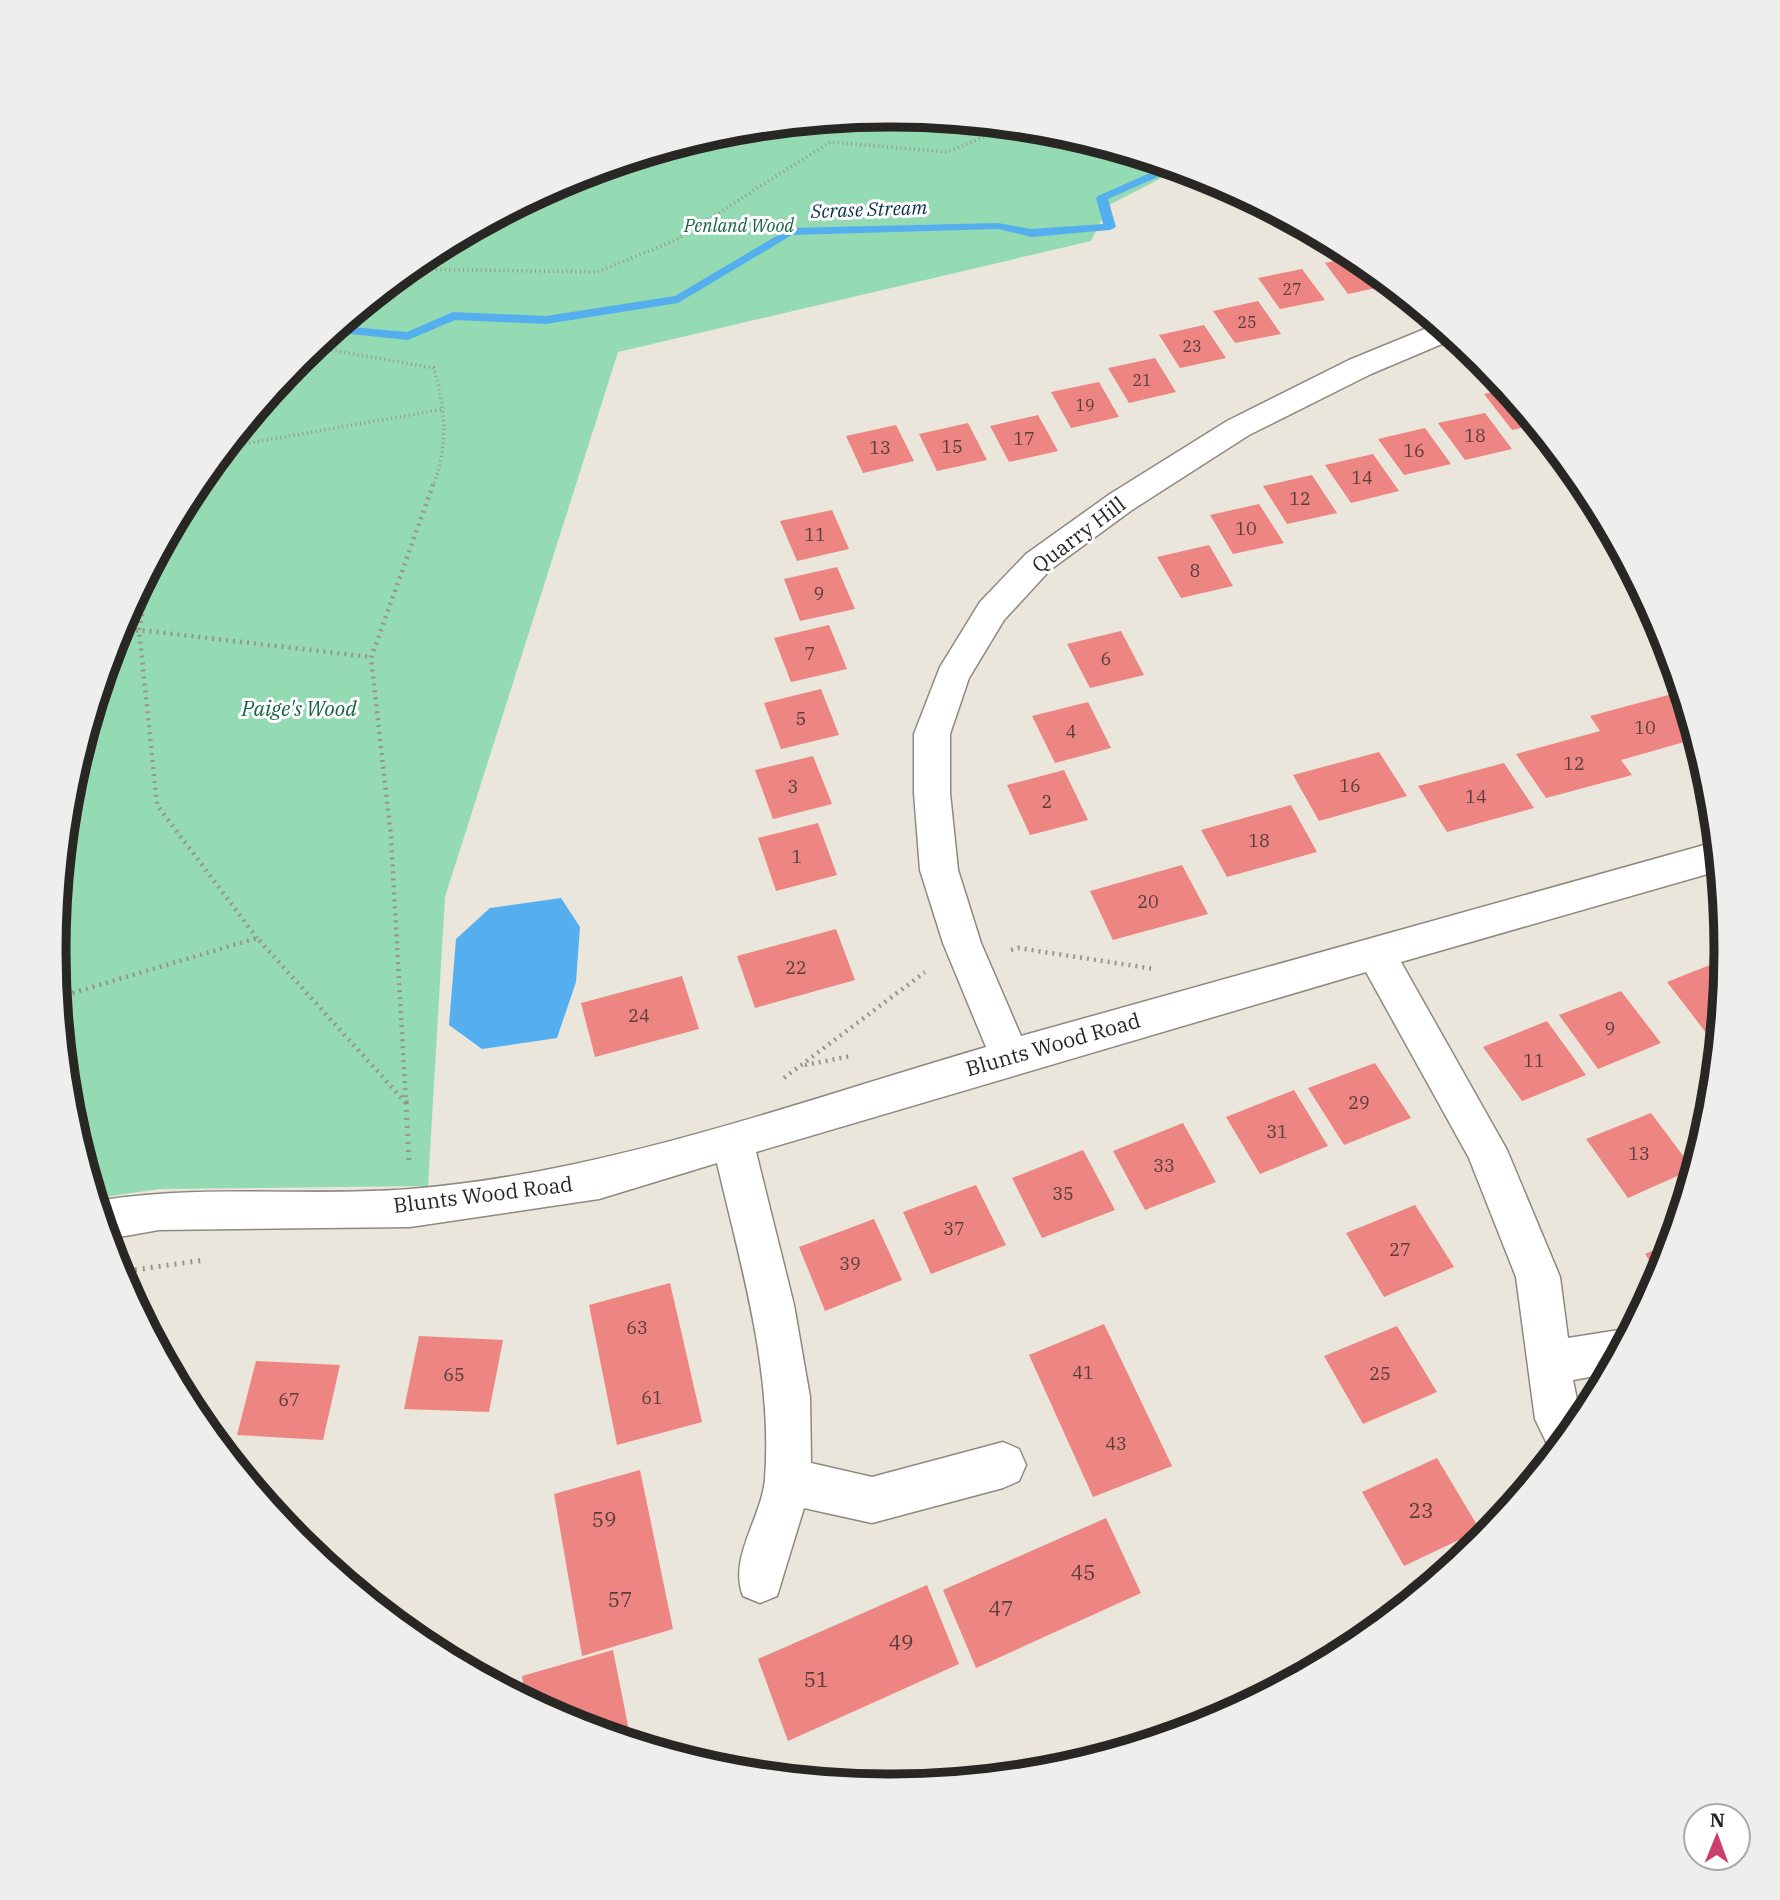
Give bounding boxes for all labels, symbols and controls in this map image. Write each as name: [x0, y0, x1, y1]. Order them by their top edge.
water label: Scrase Stream: [809, 195, 928, 223]
park label: Penland Wood: [683, 214, 794, 237]
house number: 27: [1282, 279, 1302, 299]
house number: 25: [1237, 312, 1257, 332]
house number: 23: [1182, 336, 1202, 356]
house number: 21: [1132, 370, 1152, 390]
house number: 19: [1075, 395, 1095, 415]
house number: 18: [1464, 424, 1486, 447]
house number: 17: [1013, 427, 1035, 450]
house number: 15: [941, 435, 963, 458]
house number: 13: [869, 436, 891, 459]
house number: 16: [1403, 439, 1425, 462]
house number: 14: [1351, 466, 1373, 489]
house number: 12: [1289, 487, 1311, 510]
street label: Quarry Hill: [1026, 490, 1131, 579]
house number: 10: [1235, 517, 1257, 540]
house number: 11: [804, 523, 826, 546]
house number: 8: [1190, 559, 1200, 582]
house number: 9: [814, 582, 824, 605]
house number: 7: [805, 642, 815, 665]
house number: 6: [1101, 647, 1111, 670]
park label: Paige's Wood: [240, 694, 357, 722]
house number: 5: [796, 707, 806, 730]
house number: 10: [1634, 716, 1656, 739]
house number: 4: [1066, 720, 1076, 743]
house number: 12: [1563, 752, 1585, 775]
house number: 16: [1339, 774, 1361, 797]
house number: 3: [788, 775, 798, 798]
house number: 14: [1465, 785, 1487, 808]
house number: 2: [1042, 790, 1052, 813]
house number: 18: [1248, 829, 1270, 852]
house number: 1: [792, 845, 802, 868]
house number: 20: [1137, 890, 1159, 913]
house number: 22: [785, 956, 807, 979]
house number: 24: [628, 1004, 650, 1027]
street label: Blunts Wood Road: [962, 1006, 1144, 1082]
house number: 9: [1605, 1017, 1615, 1040]
house number: 11: [1523, 1049, 1545, 1072]
house number: 29: [1348, 1091, 1370, 1114]
house number: 31: [1266, 1120, 1288, 1143]
house number: 13: [1628, 1142, 1650, 1165]
house number: 33: [1153, 1154, 1175, 1177]
street label: Blunts Wood Road: [392, 1169, 574, 1219]
house number: 35: [1052, 1182, 1074, 1205]
house number: 37: [943, 1217, 965, 1240]
house number: 27: [1389, 1238, 1411, 1261]
house number: 39: [839, 1252, 861, 1275]
house number: 63: [626, 1316, 648, 1339]
house number: 41: [1072, 1361, 1094, 1384]
house number: 25: [1369, 1362, 1391, 1385]
house number: 65: [443, 1363, 465, 1386]
house number: 61: [641, 1386, 663, 1409]
house number: 67: [278, 1388, 300, 1411]
house number: 43: [1105, 1432, 1127, 1455]
house number: 23: [1408, 1496, 1434, 1524]
house number: 59: [591, 1505, 617, 1533]
house number: 45: [1070, 1558, 1096, 1586]
house number: 57: [607, 1585, 633, 1613]
house number: 47: [988, 1594, 1014, 1622]
house number: 49: [888, 1628, 914, 1656]
house number: 51: [803, 1665, 829, 1693]
north arrow: [1682, 1802, 1752, 1872]
text: N: [1710, 1808, 1725, 1832]

